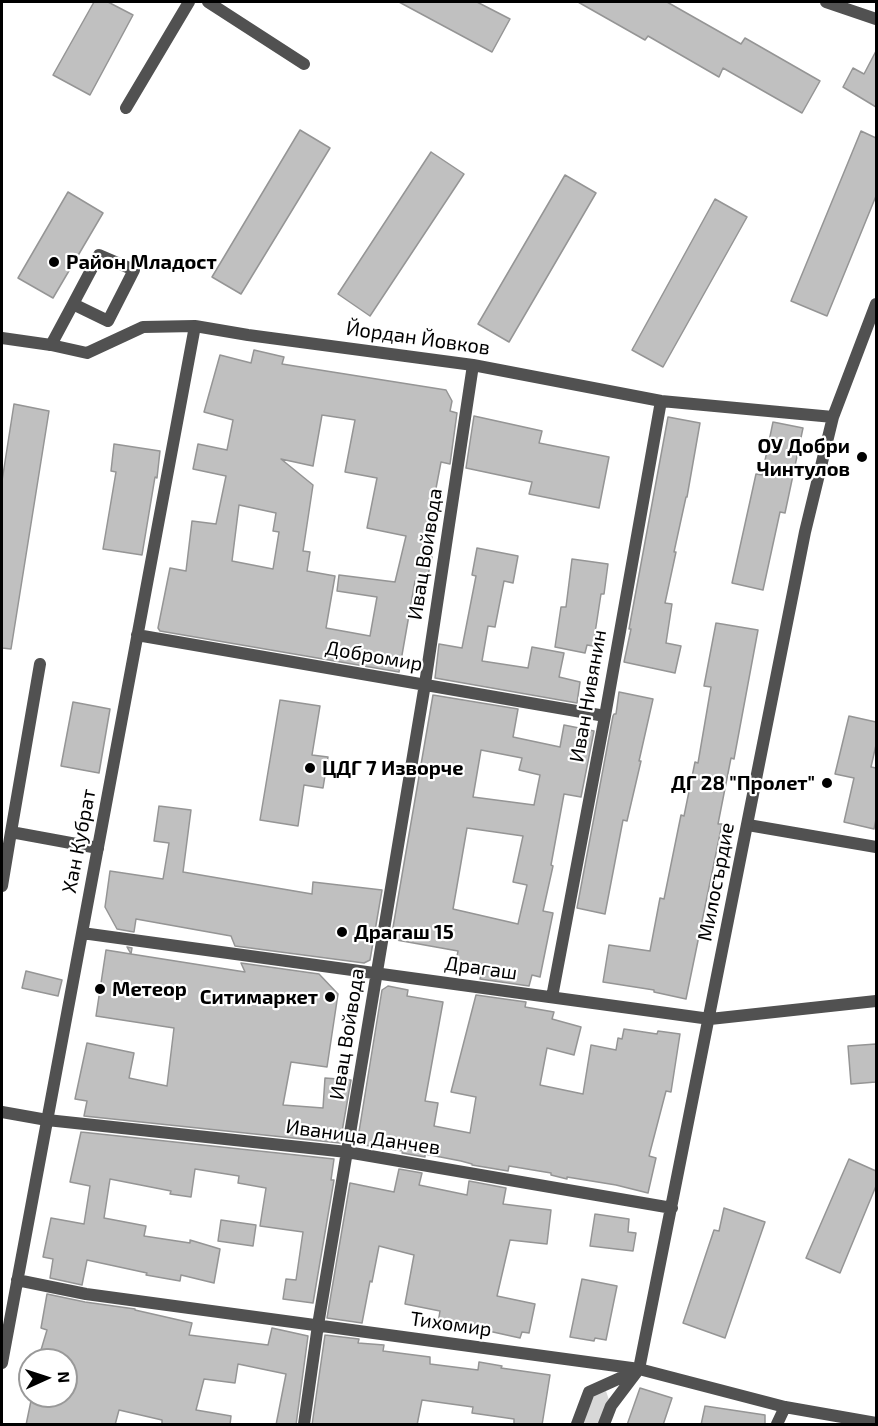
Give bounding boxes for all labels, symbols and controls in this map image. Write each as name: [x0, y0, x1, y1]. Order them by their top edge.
place label: Район Младост: [66, 250, 217, 274]
marker: Район Младост: [47, 255, 61, 269]
street label: Йордан Йовков: [344, 316, 492, 360]
place label: ОУ Добри Чинтулов: [756, 434, 850, 481]
marker: ОУ Добри Чинтулов: [855, 450, 869, 464]
street label: Ивац Войвода: [403, 487, 447, 621]
street label: Иван Нивянин: [565, 628, 611, 764]
street label: Добромир: [324, 636, 424, 676]
place label: ЦДГ 7 Изворче: [322, 756, 464, 780]
marker: ЦДГ 7 Изворче: [303, 761, 317, 775]
place label: ДГ 28 "Пролет": [671, 771, 815, 795]
marker: ДГ 28 "Пролет": [820, 776, 834, 790]
street label: Хан Кубрат: [57, 787, 101, 895]
street label: Милосърдие: [693, 821, 739, 943]
place label: Драгаш 15: [354, 920, 454, 944]
marker: Драгаш 15: [335, 925, 349, 939]
street label: Драгаш: [443, 951, 519, 985]
street label: Ивац Войвода: [325, 967, 369, 1101]
place label: Метеор: [112, 977, 187, 1001]
marker: Метеор: [93, 982, 107, 996]
place label: Ситимаркет: [200, 985, 318, 1009]
marker: Ситимаркет: [323, 990, 337, 1004]
street label: Иваница Данчев: [284, 1114, 442, 1160]
street label: Тихомир: [409, 1306, 493, 1342]
north arrow: [18, 1348, 78, 1408]
text: N: [55, 1371, 74, 1383]

